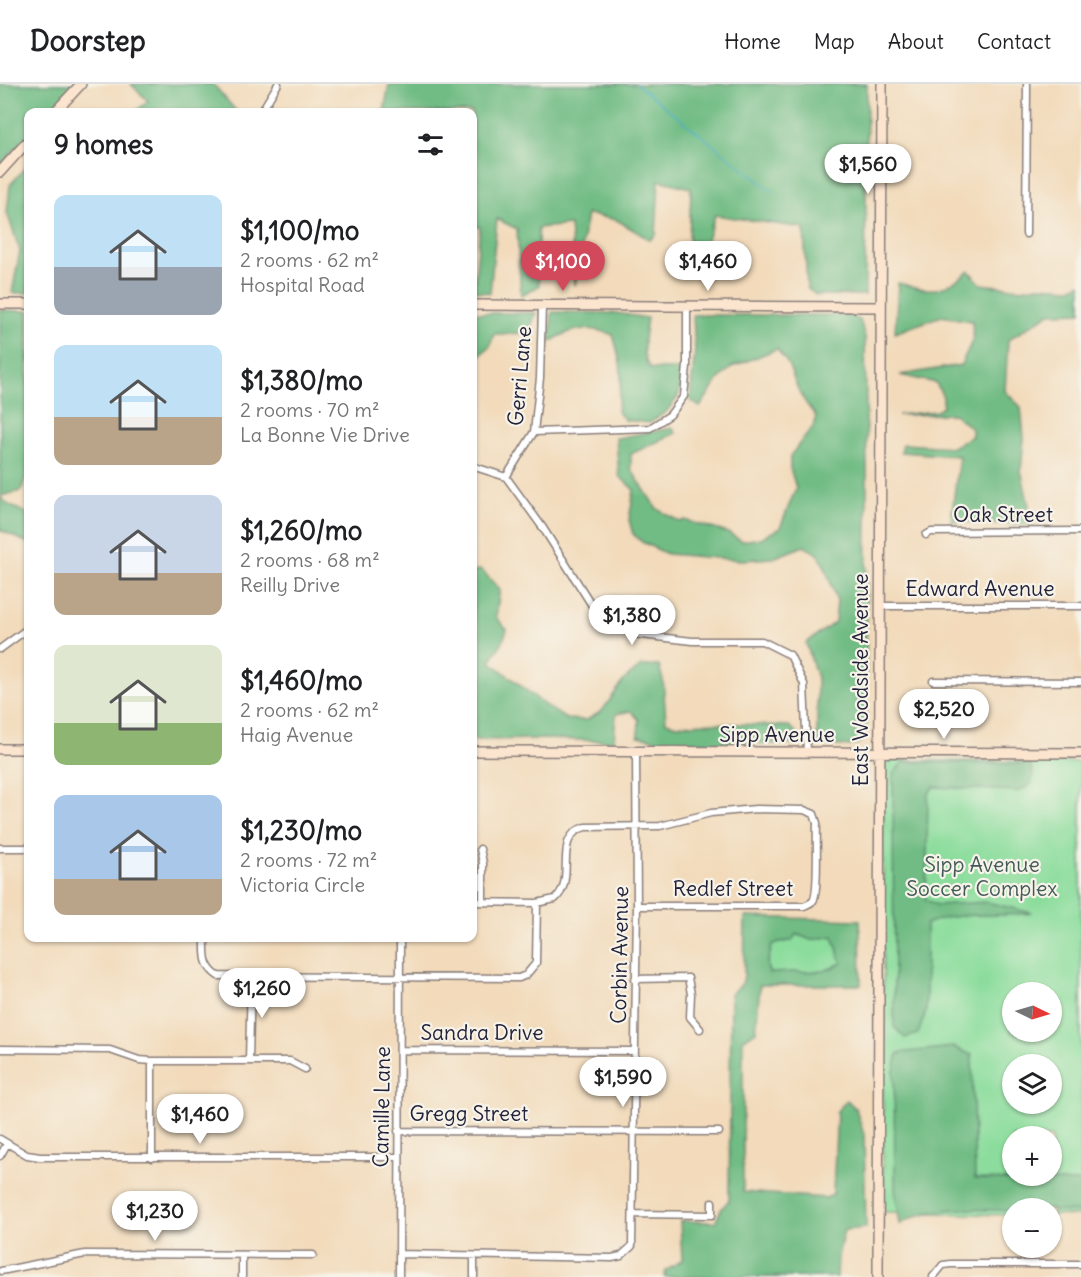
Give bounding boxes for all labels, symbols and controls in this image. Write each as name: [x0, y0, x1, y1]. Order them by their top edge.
text: Doorstep: [30, 23, 146, 59]
text: Home: [724, 28, 781, 55]
text: Map: [814, 28, 855, 55]
text: About: [888, 28, 944, 55]
text: Contact: [977, 28, 1051, 55]
text: 9 homes: [54, 128, 153, 161]
icon: filters: [414, 128, 447, 161]
pin: $1,560: [819, 144, 917, 195]
text: $1,560: [838, 151, 898, 176]
text: $1,100/mo: [240, 214, 359, 247]
icon: home: [102, 219, 174, 291]
pin: $1,100: [514, 241, 612, 292]
pin: $1,460: [659, 241, 757, 292]
text: 2 rooms · 62 m²: [240, 247, 379, 272]
text: $1,100: [535, 248, 591, 273]
text: $1,460: [679, 248, 737, 273]
text: Hospital Road: [240, 272, 365, 297]
street label: Gerri Lane: [502, 325, 537, 427]
text: $1,380/mo: [240, 364, 363, 397]
icon: home: [102, 369, 174, 441]
text: 2 rooms · 70 m²: [240, 397, 380, 422]
text: La Bonne Vie Drive: [240, 422, 410, 447]
street label: Oak Street: [953, 501, 1053, 528]
text: $1,260/mo: [240, 514, 362, 547]
icon: home: [102, 519, 174, 591]
text: 2 rooms · 68 m²: [240, 547, 380, 572]
text: Reilly Drive: [240, 572, 340, 597]
street label: East Woodside Avenue: [847, 573, 874, 787]
street label: Edward Avenue: [906, 575, 1054, 602]
pin: $1,380: [583, 595, 681, 646]
text: $1,380: [603, 602, 661, 627]
text: $1,460/mo: [240, 664, 363, 697]
icon: home: [102, 669, 174, 741]
pin: $2,520: [895, 689, 993, 740]
text: $2,520: [913, 696, 975, 721]
text: 2 rooms · 62 m²: [240, 697, 379, 722]
street label: Sipp Avenue: [719, 721, 835, 748]
text: Haig Avenue: [240, 722, 353, 747]
text: $1,230/mo: [240, 814, 362, 847]
icon: home: [102, 819, 174, 891]
text: 2 rooms · 72 m²: [240, 847, 377, 872]
park label: Sipp Avenue Soccer Complex: [906, 851, 1058, 902]
text: Victoria Circle: [240, 872, 365, 897]
street label: Redlef Street: [673, 875, 793, 902]
street label: Corbin Avenue: [605, 886, 634, 1024]
pin: $1,260: [213, 968, 311, 1019]
text: $1,260: [233, 975, 291, 1000]
north arrow: [1002, 982, 1062, 1042]
map controls: [1002, 982, 1062, 1258]
street label: Sandra Drive: [420, 1019, 544, 1046]
street label: Camille Lane: [367, 1046, 396, 1168]
button: layers: [1002, 1054, 1062, 1114]
pin: $1,590: [574, 1057, 672, 1108]
text: $1,590: [593, 1064, 653, 1089]
pin: $1,460: [151, 1094, 249, 1145]
street label: Gregg Street: [410, 1100, 528, 1127]
text: $1,460: [171, 1101, 229, 1126]
button: +: [1002, 1126, 1062, 1186]
pin: $1,230: [106, 1191, 204, 1242]
text: $1,230: [126, 1198, 184, 1223]
button: −: [1002, 1198, 1062, 1258]

